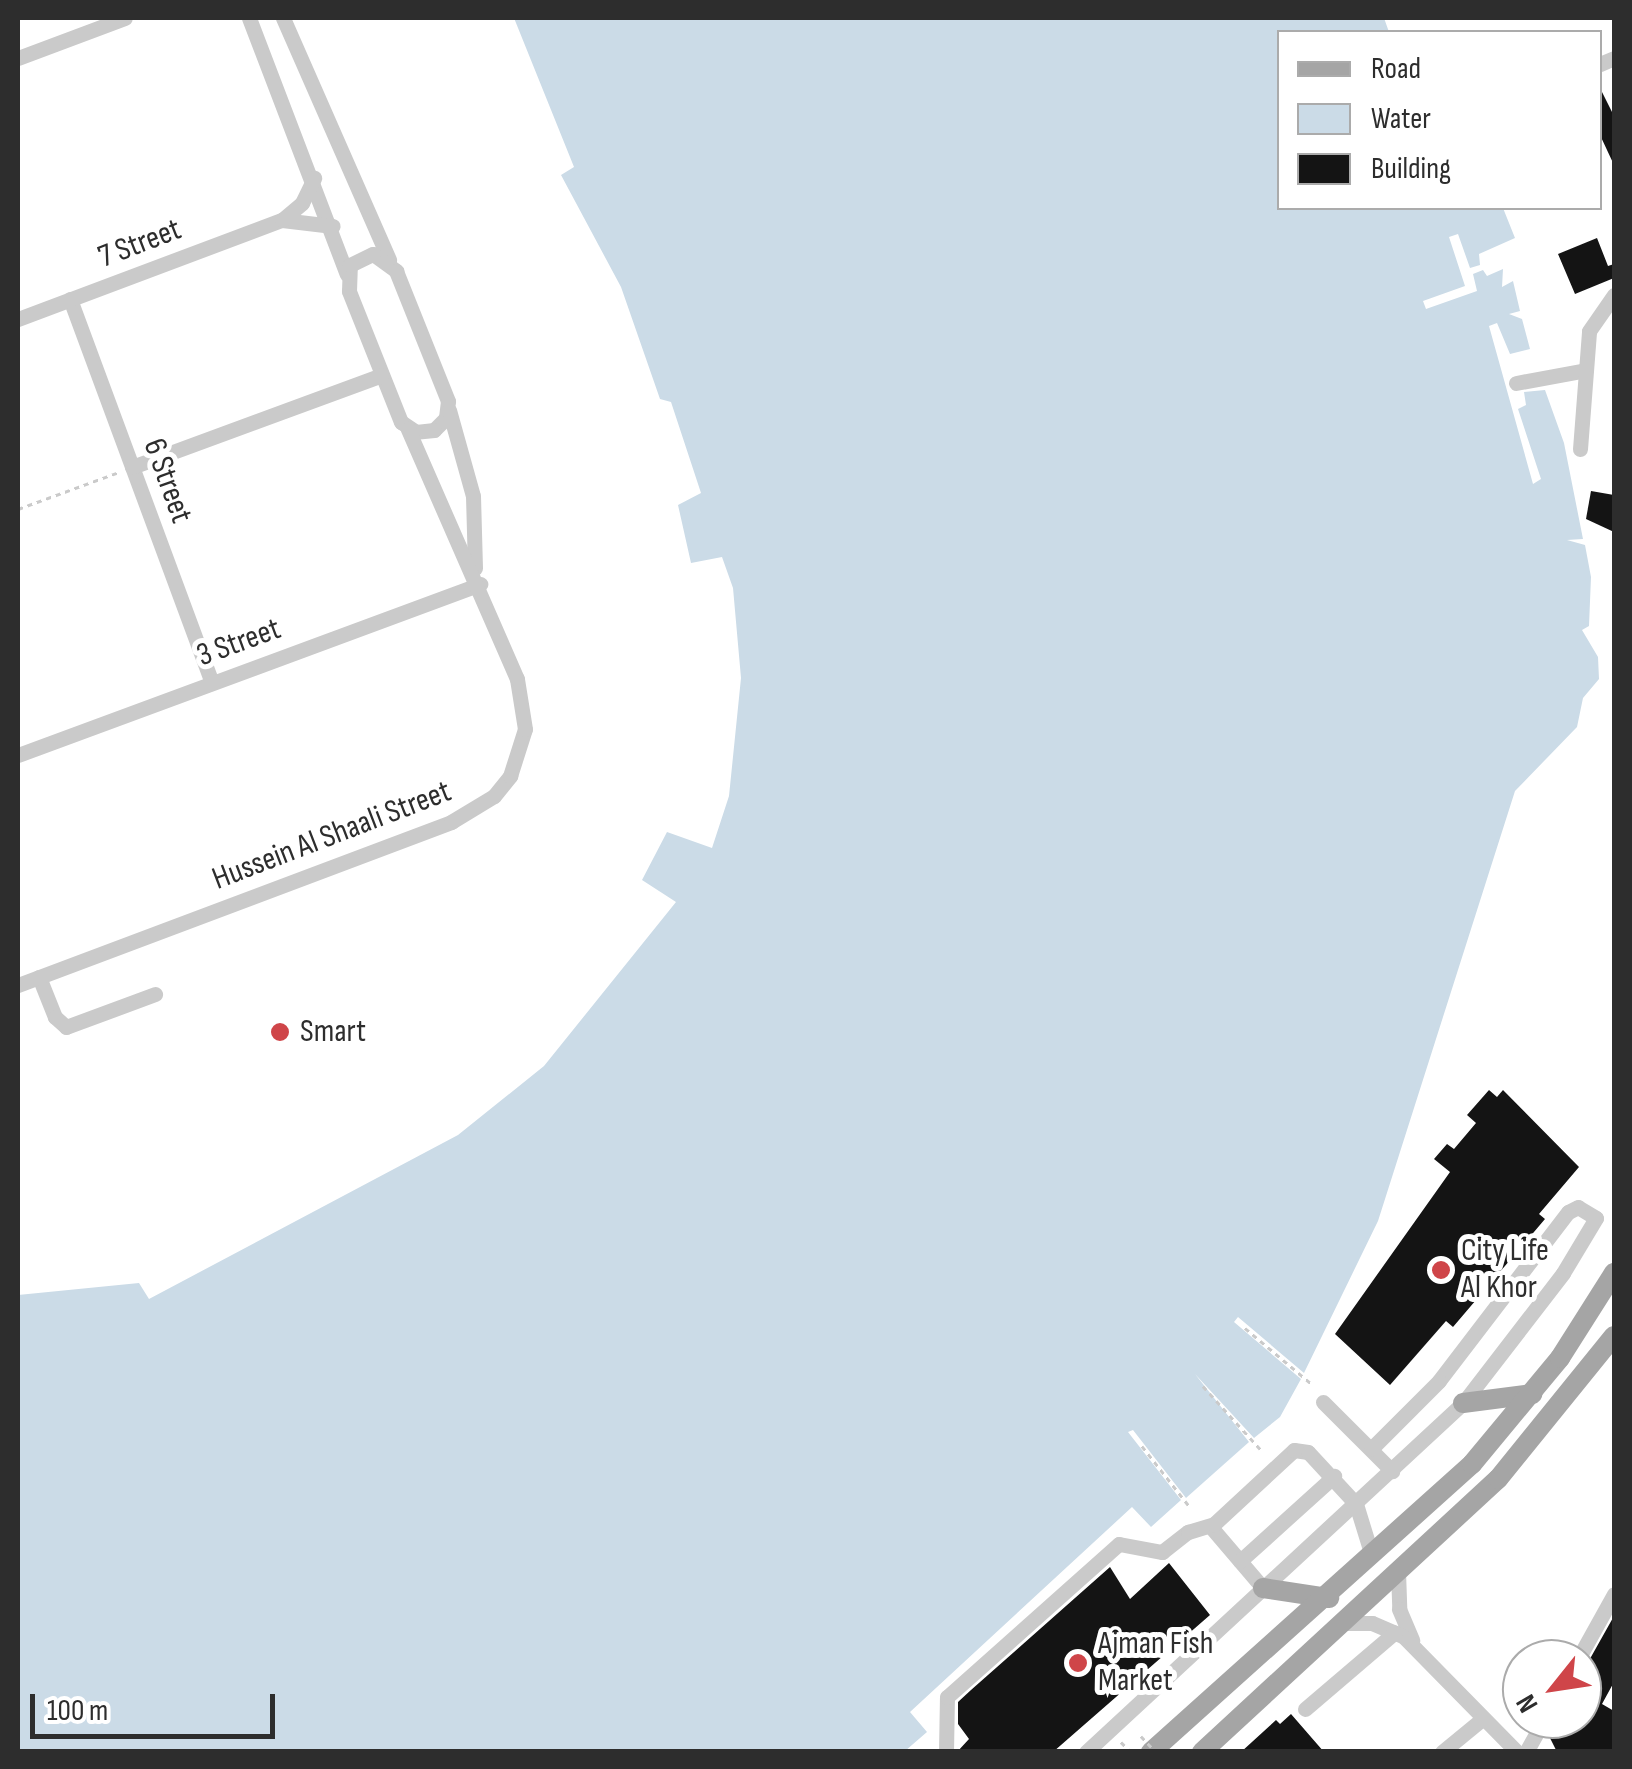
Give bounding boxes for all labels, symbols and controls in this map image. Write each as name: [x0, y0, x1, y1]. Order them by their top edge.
legend: [1277, 30, 1602, 210]
text: Road: [1371, 51, 1421, 87]
text: Water: [1371, 101, 1431, 137]
text: Building: [1371, 151, 1451, 187]
street label: 7 Street: [93, 211, 187, 277]
street label: 6 Street: [134, 434, 200, 528]
street label: 3 Street: [192, 610, 286, 676]
street label: Hussein Al Shaali Street: [207, 773, 457, 899]
place label: Smart: [300, 1013, 366, 1051]
marker: Smart: [269, 1021, 291, 1043]
place label: City Life Al Khor: [1461, 1233, 1549, 1308]
marker: City Life Al Khor: [1430, 1259, 1452, 1281]
place label: Ajman Fish Market: [1098, 1626, 1214, 1701]
north arrow: [1502, 1639, 1602, 1739]
marker: Ajman Fish Market: [1067, 1652, 1089, 1674]
scale bar: [35, 1674, 280, 1736]
text: N: [1509, 1689, 1545, 1718]
text: 100 m: [47, 1693, 108, 1729]

